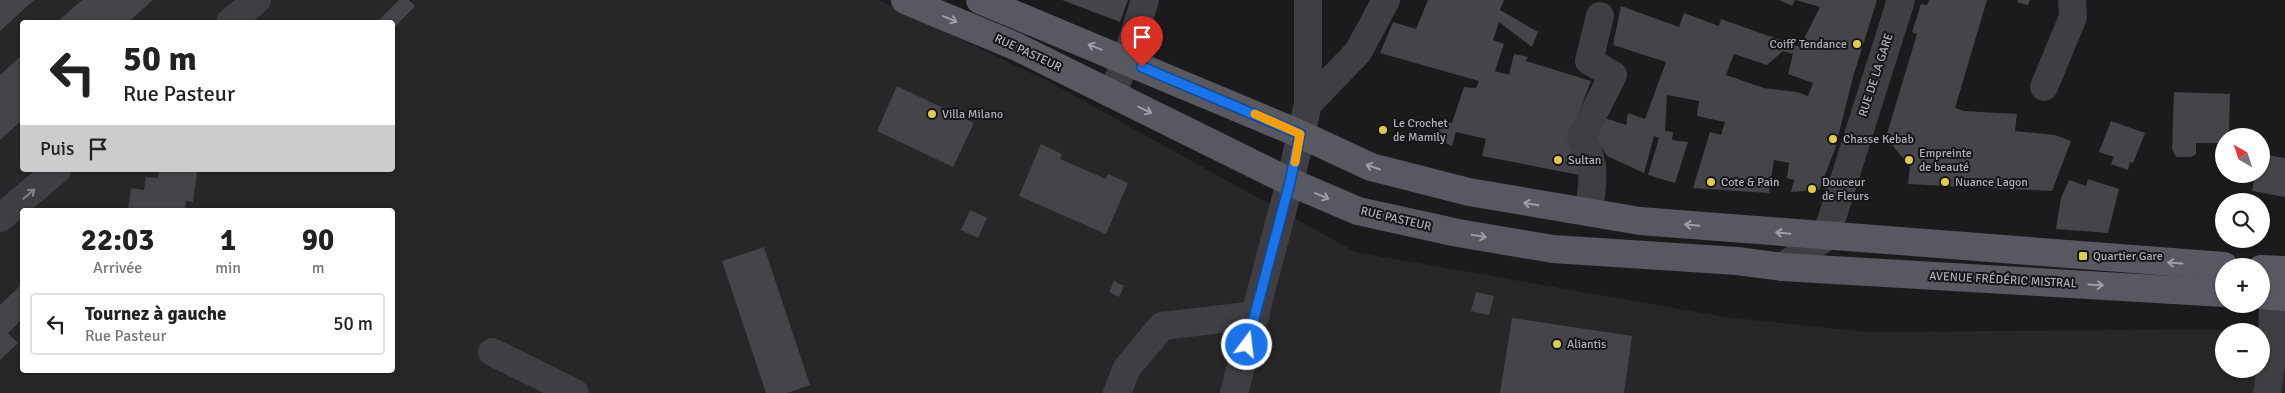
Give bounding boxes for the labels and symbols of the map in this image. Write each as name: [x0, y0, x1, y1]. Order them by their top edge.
one-way arrow: [942, 14, 957, 24]
pin: [1121, 16, 1163, 67]
street label: RUE PASTEUR: [992, 31, 1064, 75]
street label: RUE DE LA GARE: [1855, 31, 1897, 119]
place label: Coiff' Tendance: [1770, 37, 1847, 52]
marker: Coiff' Tendance: [1851, 38, 1863, 50]
one-way arrow: [1088, 42, 1103, 52]
one-way arrow: [1137, 105, 1152, 115]
place label: Villa Milano: [942, 107, 1003, 122]
marker: Villa Milano: [926, 108, 938, 120]
place label: Le Crochet de Mamily: [1393, 116, 1448, 145]
marker: Le Crochet de Mamily: [1377, 124, 1389, 136]
north arrow: [2215, 128, 2270, 182]
place label: Chasse Kebab: [1843, 132, 1914, 147]
marker: Chasse Kebab: [1827, 133, 1839, 145]
place label: Empreinte de beauté: [1919, 146, 1972, 175]
place label: Sultan: [1568, 153, 1601, 168]
marker: Sultan: [1552, 154, 1564, 166]
marker: Empreinte de beauté: [1903, 154, 1915, 166]
one-way arrow: [1365, 161, 1381, 171]
place label: Cote & Pain: [1721, 175, 1780, 190]
place label: Douceur de Fleurs: [1822, 175, 1869, 204]
place label: Nuance Lagon: [1955, 175, 2028, 190]
marker: Cote & Pain: [1705, 176, 1717, 188]
marker: Nuance Lagon: [1939, 176, 1951, 188]
marker: Douceur de Fleurs: [1806, 183, 1818, 195]
one-way arrow: [22, 189, 35, 200]
one-way arrow: [1314, 191, 1329, 201]
one-way arrow: [1523, 198, 1539, 208]
street label: RUE PASTEUR: [1359, 204, 1433, 234]
one-way arrow: [1684, 220, 1700, 229]
one-way arrow: [1776, 228, 1792, 237]
one-way arrow: [1471, 232, 1487, 242]
place label: Quartier Gare: [2093, 249, 2163, 264]
marker: Quartier Gare: [2077, 250, 2089, 262]
one-way arrow: [2167, 259, 2183, 268]
street label: AVENUE FRÉDÉRIC MISTRAL: [1929, 269, 2077, 291]
one-way arrow: [2088, 281, 2104, 290]
position arrow: [1220, 318, 1272, 370]
place label: Aliantis: [1567, 337, 1606, 352]
marker: Aliantis: [1551, 338, 1563, 350]

